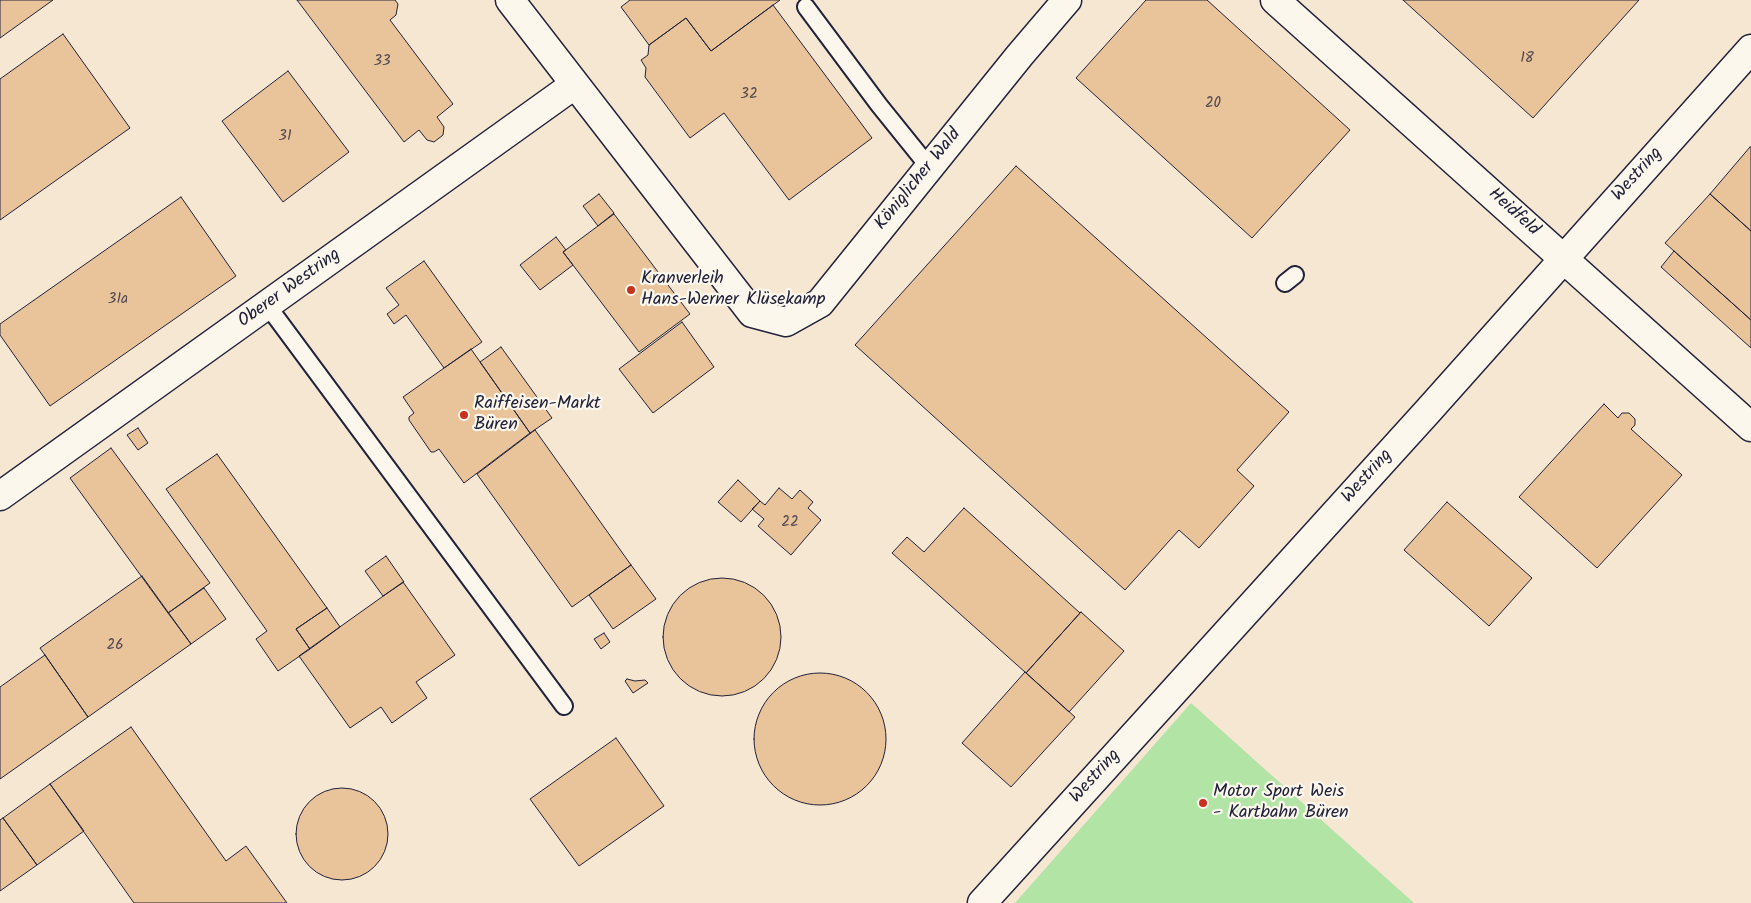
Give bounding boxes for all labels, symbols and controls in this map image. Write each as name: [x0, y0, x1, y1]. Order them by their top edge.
house number: 18: [1520, 50, 1534, 68]
house number: 33: [373, 53, 391, 71]
house number: 32: [740, 86, 758, 104]
house number: 20: [1205, 95, 1221, 113]
street label: Königlicher Wald: [871, 125, 967, 235]
house number: 31: [278, 128, 292, 146]
street label: Westring: [1608, 144, 1668, 206]
street label: Heidfeld: [1483, 184, 1543, 242]
street label: Oberer Westring: [235, 245, 345, 333]
place label: Kranverleih Hans-Werner Klüsekamp: [641, 269, 825, 312]
marker: Kranverleih Hans-Werner Klüsekamp: [625, 284, 637, 296]
house number: 31a: [108, 291, 128, 309]
place label: Raiffeisen-Markt Büren: [474, 394, 601, 436]
marker: Raiffeisen-Markt Büren: [458, 409, 470, 421]
street label: Westring: [1338, 446, 1398, 508]
house number: 22: [781, 514, 799, 532]
house number: 26: [106, 637, 124, 655]
street label: Westring: [1066, 746, 1126, 808]
place label: Motor Sport Weis - Kartbahn Büren: [1213, 782, 1349, 824]
marker: Motor Sport Weis - Kartbahn Büren: [1197, 797, 1209, 809]

